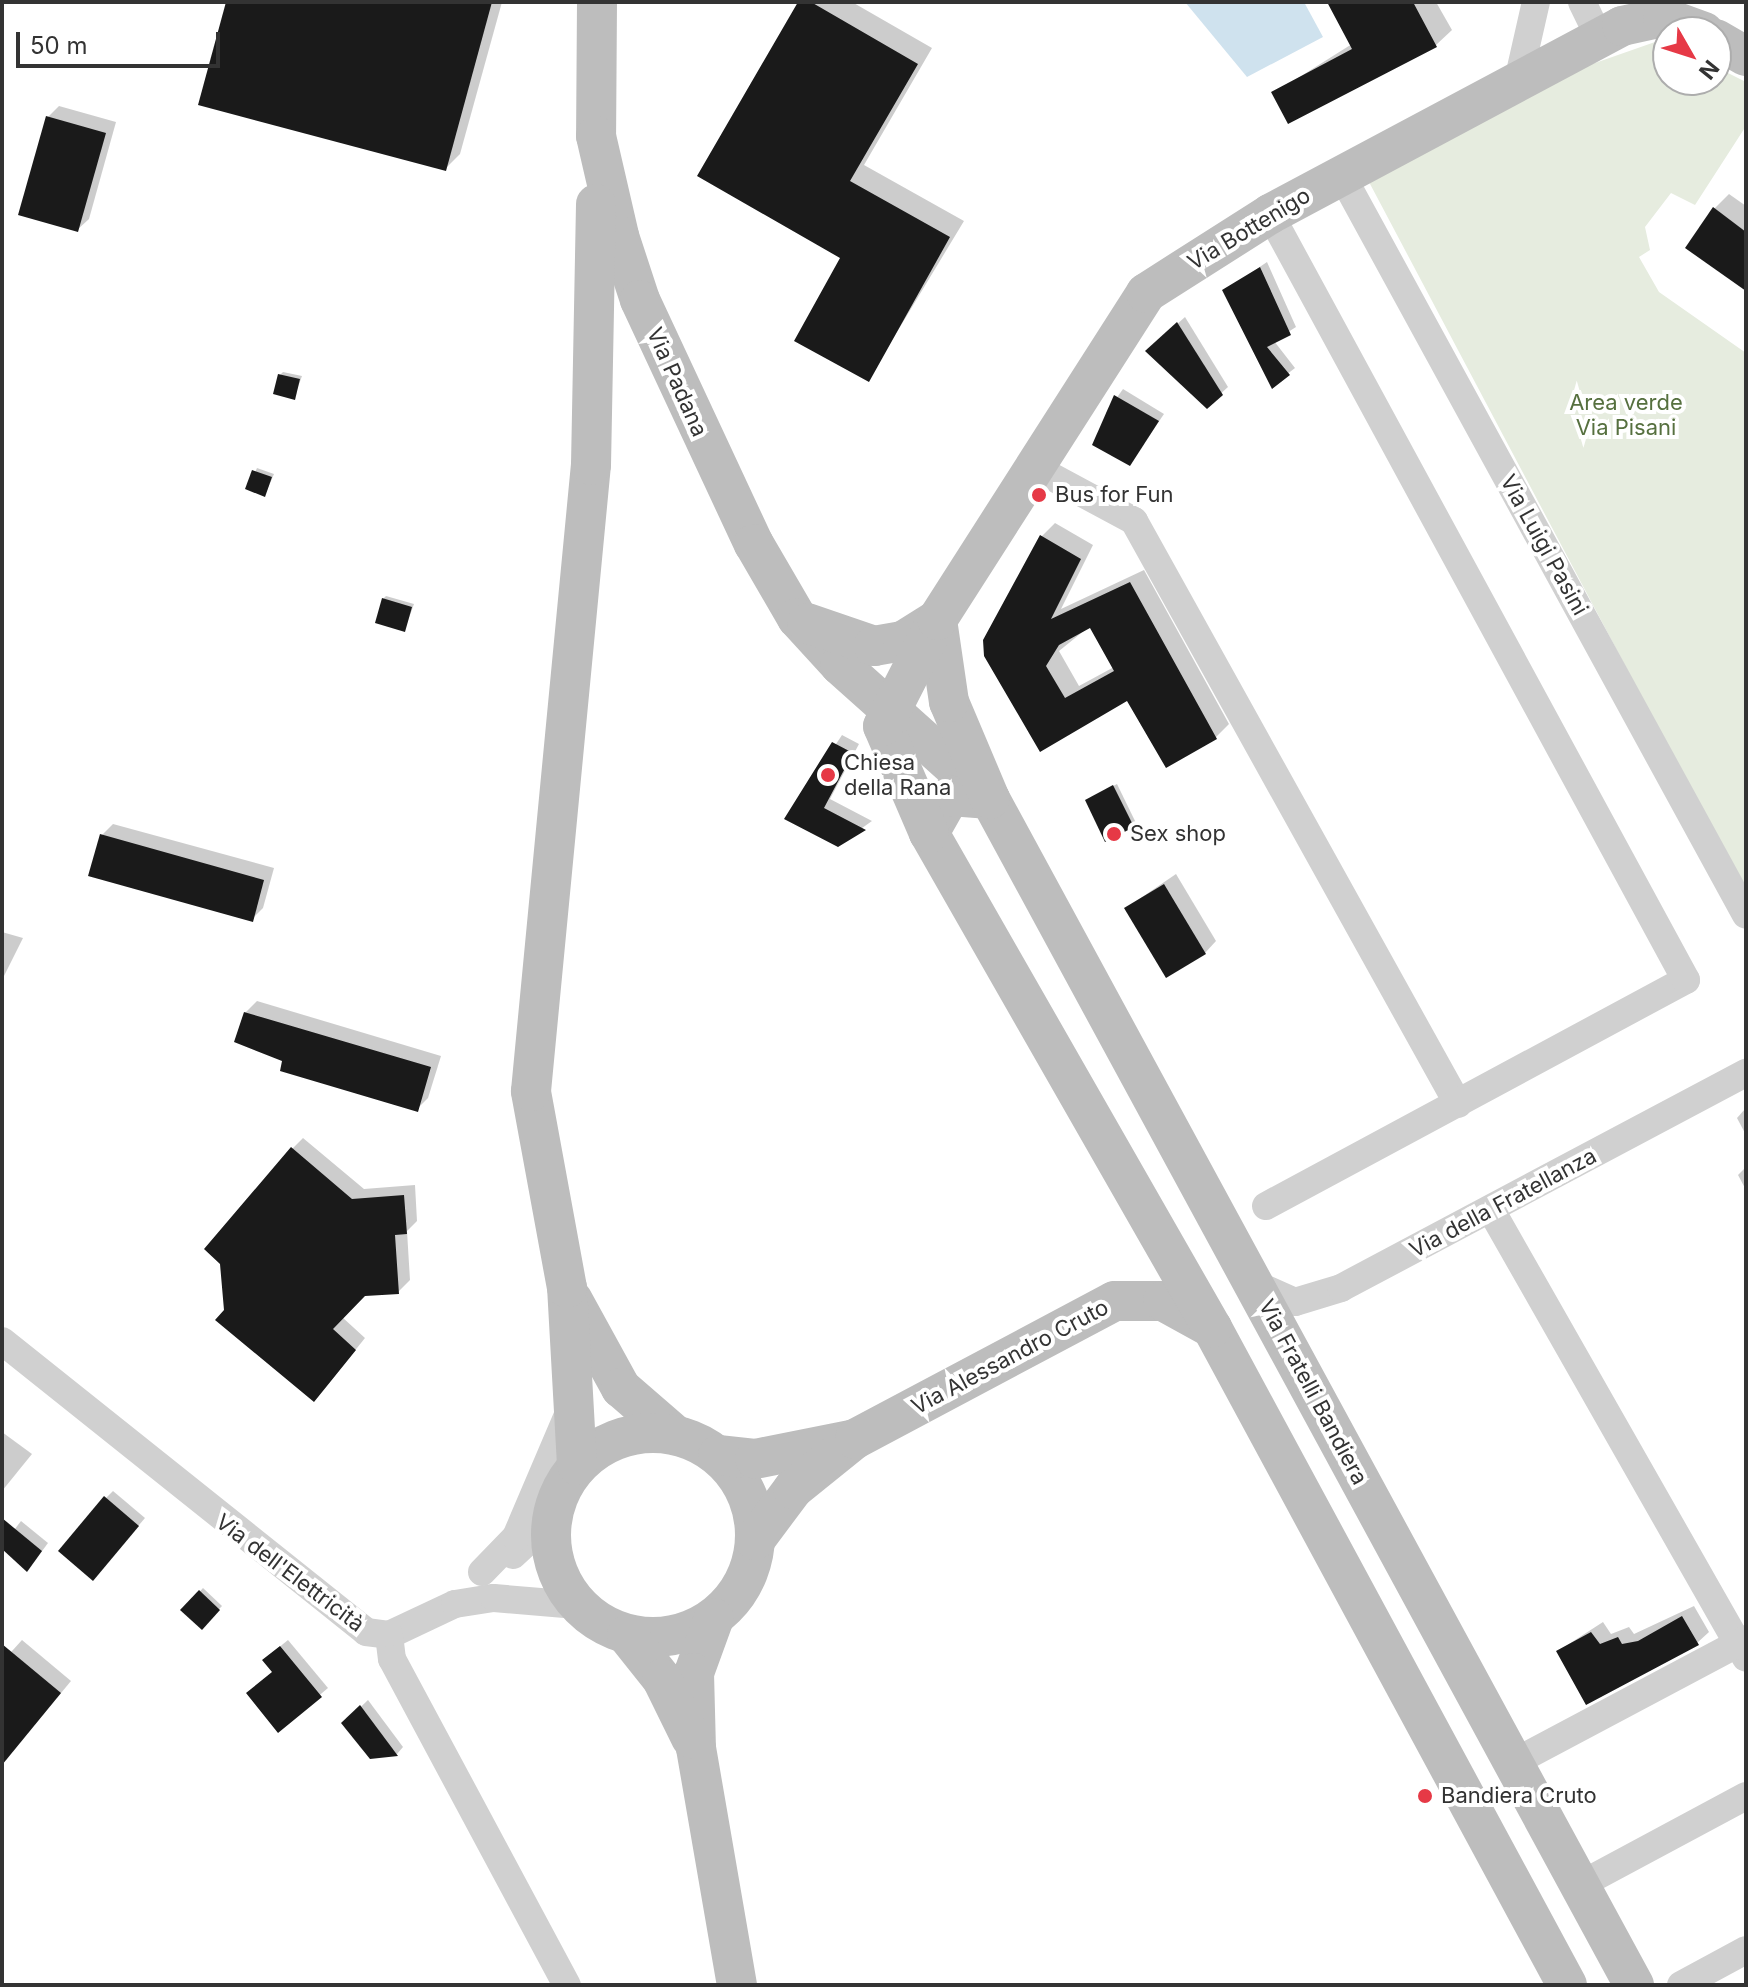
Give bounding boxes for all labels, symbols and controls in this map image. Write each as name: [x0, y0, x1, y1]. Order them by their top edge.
scale bar: [20, 16, 224, 66]
north arrow: [1652, 16, 1732, 96]
text: 50 m: [30, 31, 88, 60]
text: N: [1694, 55, 1724, 85]
street label: Via Bottenigo: [1183, 182, 1315, 276]
street label: Via Padana: [641, 323, 713, 441]
park label: Area verde Via Pisani: [1569, 389, 1683, 440]
street label: Via Luigi Pasini: [1495, 470, 1593, 620]
place label: Bus for Fun: [1055, 482, 1174, 508]
marker: Bus for Fun: [1030, 486, 1048, 504]
place label: Chiesa della Rana: [844, 749, 951, 800]
marker: Chiesa della Rana: [819, 766, 837, 784]
place label: Sex shop: [1130, 821, 1226, 847]
marker: Sex shop: [1105, 825, 1123, 843]
street label: Via della Fratellanza: [1405, 1143, 1601, 1263]
street label: Via Alessandro Cruto: [907, 1294, 1113, 1420]
street label: Via Fratelli Bandiera: [1253, 1295, 1373, 1489]
street label: Via dell'Elettricità: [210, 1508, 370, 1638]
place label: Bandiera Cruto: [1441, 1783, 1597, 1809]
marker: Bandiera Cruto: [1416, 1787, 1434, 1805]

